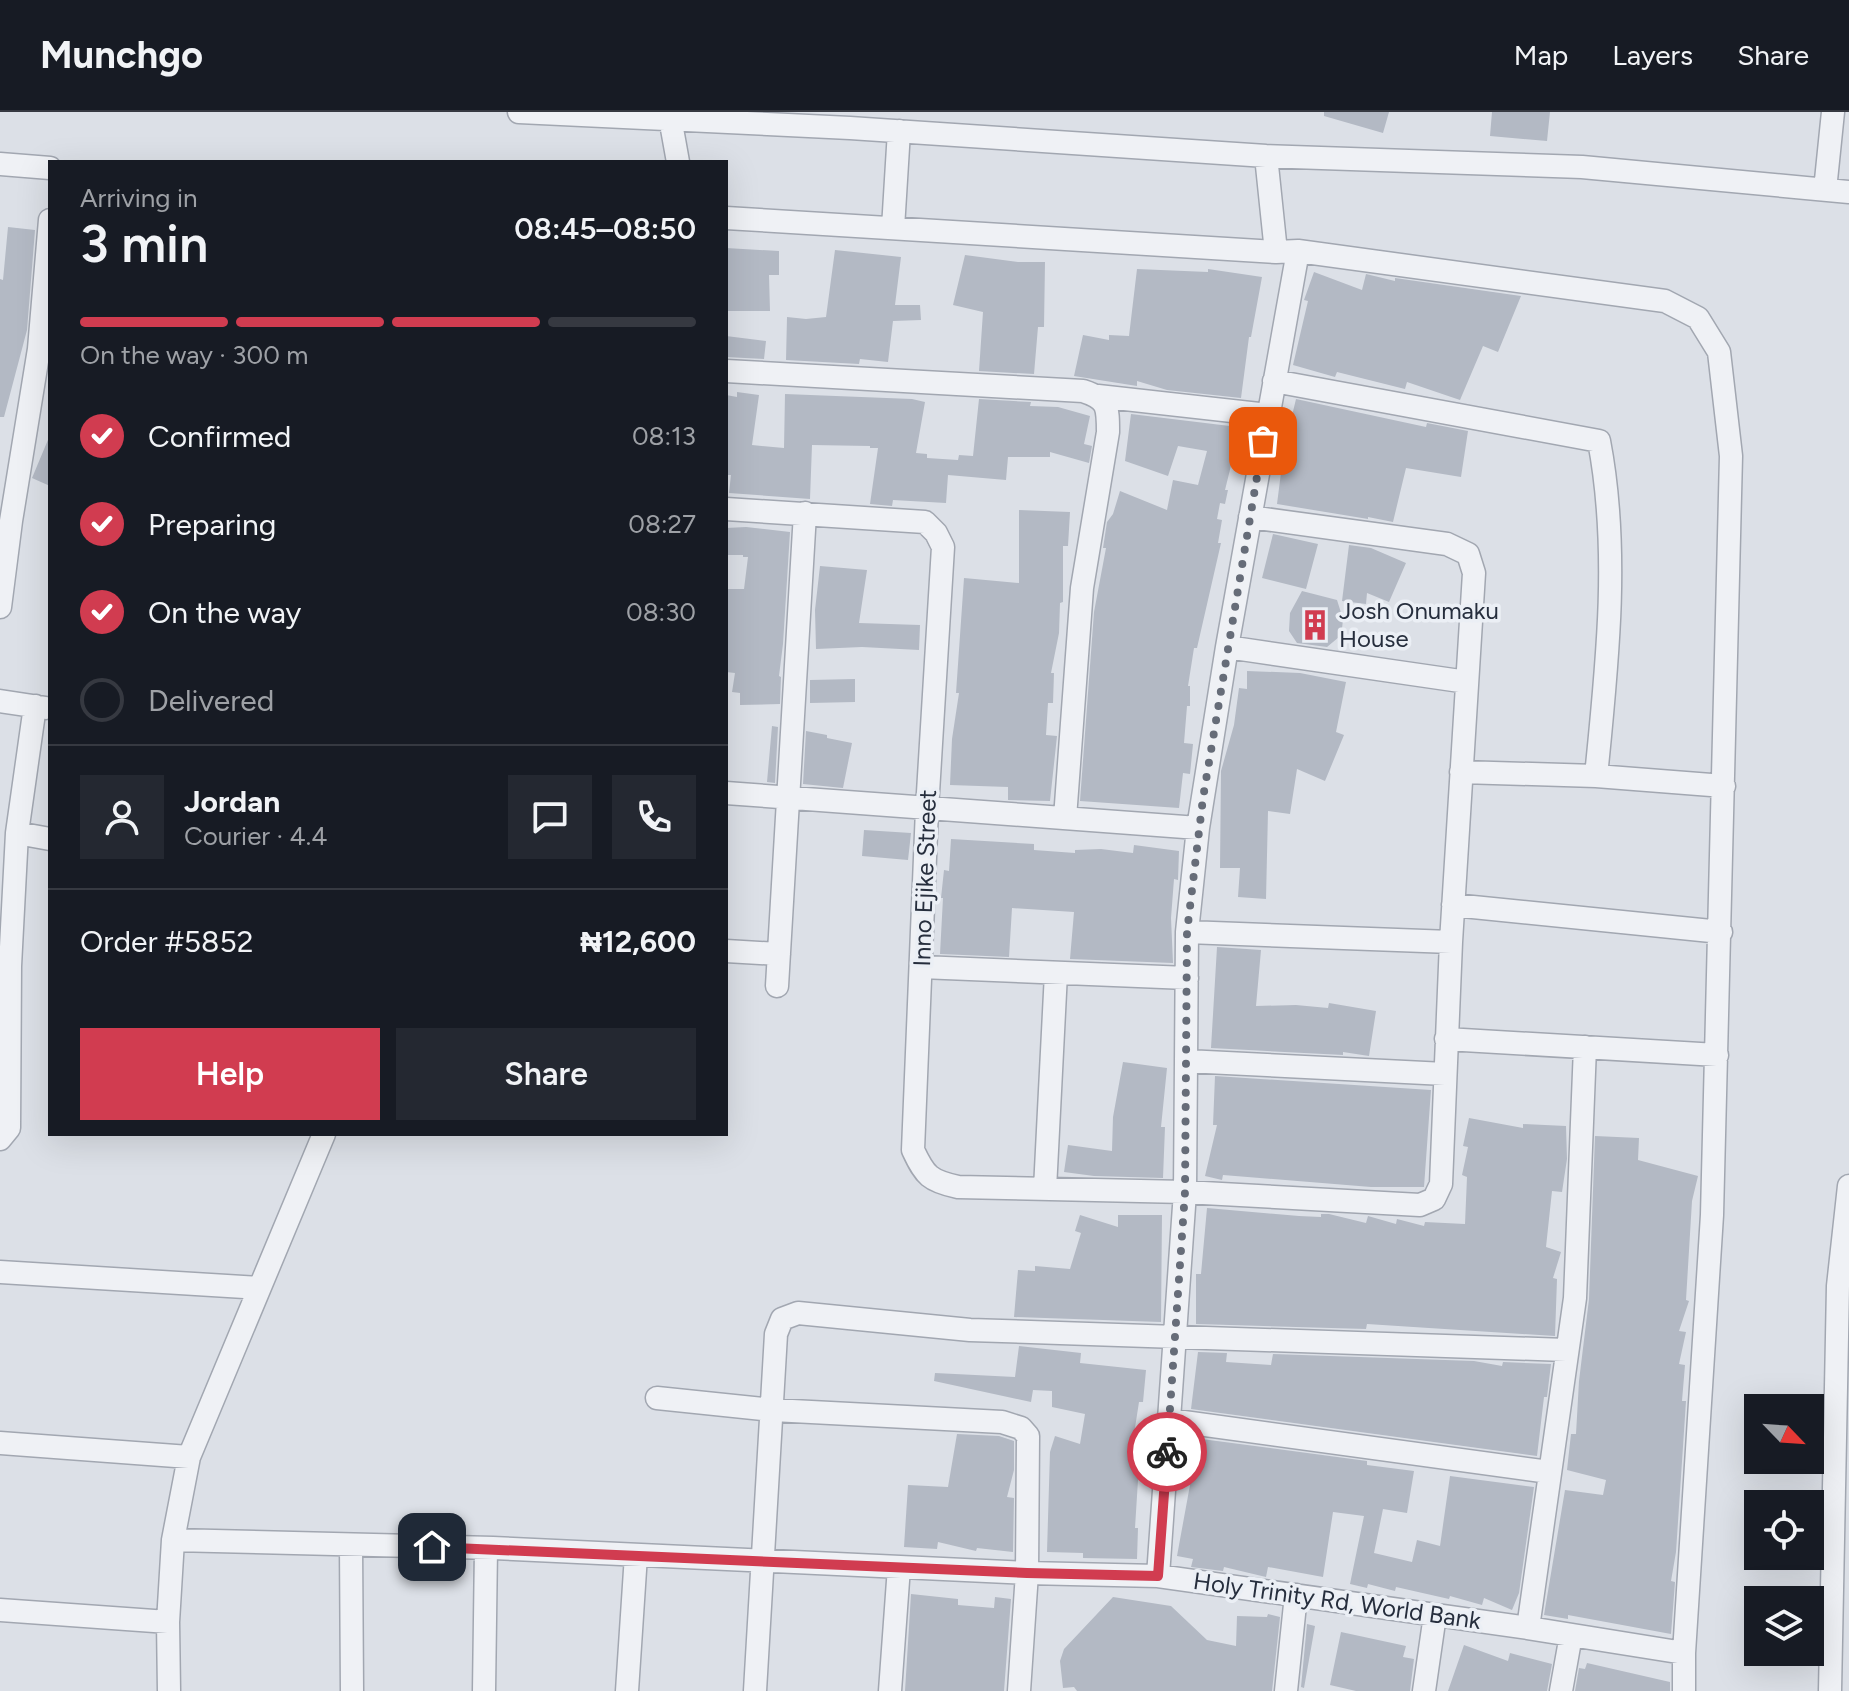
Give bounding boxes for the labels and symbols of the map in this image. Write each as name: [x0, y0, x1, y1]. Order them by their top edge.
pin: [1229, 407, 1297, 475]
place label: Josh Onumaku House: [1339, 596, 1499, 653]
building icon: Josh Onumaku House: [1298, 608, 1332, 642]
street label: Inno Ejike Street: [907, 789, 942, 967]
north arrow: [1744, 1394, 1824, 1474]
courier: [1127, 1412, 1207, 1492]
pin: [398, 1513, 466, 1581]
street label: Holy Trinity Rd, World Bank: [1192, 1566, 1483, 1635]

